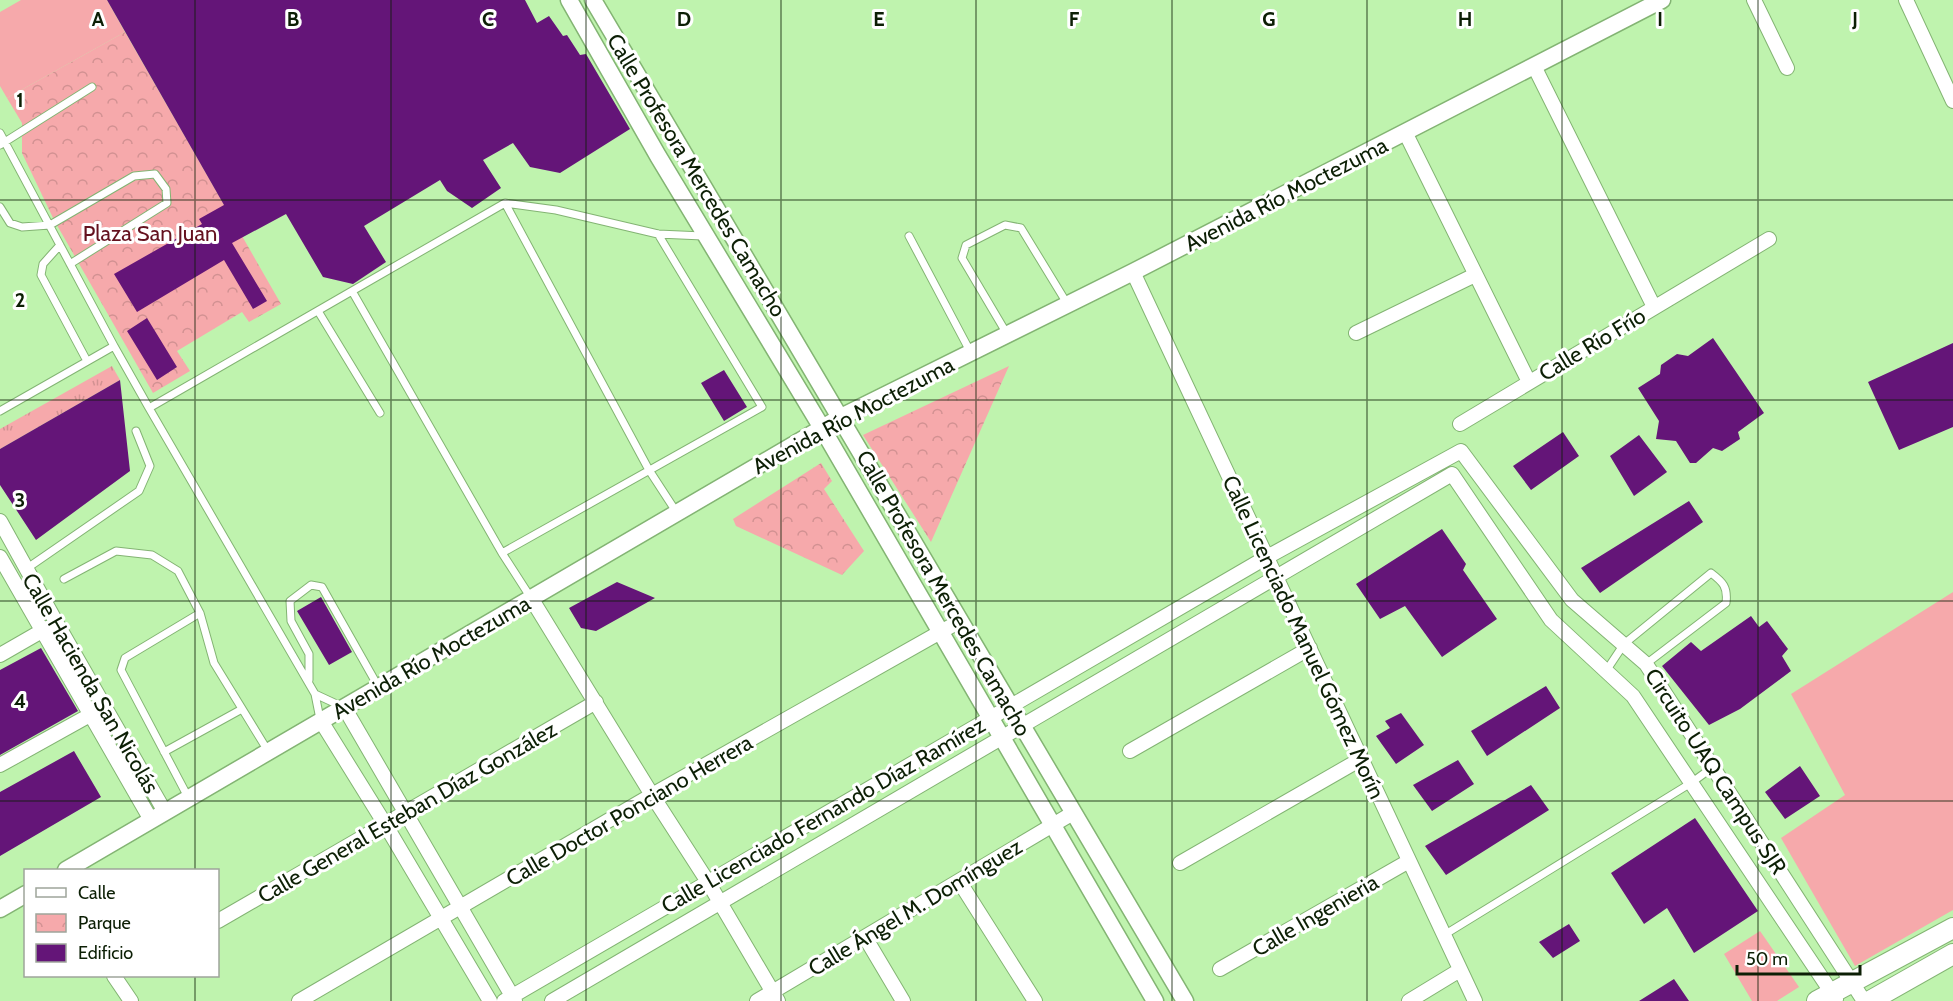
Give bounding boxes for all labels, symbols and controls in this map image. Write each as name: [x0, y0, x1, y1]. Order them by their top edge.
text: A: [92, 7, 105, 31]
text: B: [287, 7, 299, 31]
text: C: [482, 7, 494, 31]
text: D: [677, 7, 691, 31]
text: E: [873, 7, 885, 31]
text: F: [1069, 7, 1080, 31]
text: G: [1262, 7, 1276, 31]
text: H: [1458, 7, 1472, 31]
text: I: [1657, 7, 1663, 31]
text: J: [1851, 7, 1858, 31]
street label: Calle Profesora Mercedes Camacho: [601, 29, 792, 322]
text: 1: [16, 88, 24, 112]
street label: Avenida Río Moctezuma: [1180, 131, 1393, 257]
park label: Plaza San Juan: [83, 220, 217, 247]
text: 2: [15, 288, 25, 312]
street label: Calle Río Frío: [1534, 302, 1650, 387]
street label: Avenida Río Moctezuma: [748, 351, 959, 480]
street label: Calle Profesora Mercedes Camacho: [850, 445, 1037, 741]
street label: Calle Licenciado Manuel Gómez Morín: [1217, 471, 1391, 803]
text: 3: [15, 488, 25, 512]
street label: Calle Hacienda San Nicolás: [16, 568, 165, 798]
street label: Avenida Río Moctezuma: [327, 589, 535, 725]
street label: Circuito UAQ Campus SJR: [1639, 663, 1792, 879]
text: 4: [14, 689, 26, 713]
street label: Calle Licenciado Fernando Díaz Ramírez: [656, 711, 990, 920]
street label: Calle General Esteban Díaz González: [253, 716, 561, 909]
street label: Calle Doctor Ponciano Herrera: [501, 729, 758, 892]
street label: Calle Ángel M. Domínguez: [804, 833, 1027, 982]
street label: Calle Ingenieria: [1247, 868, 1383, 962]
legend: [24, 869, 219, 977]
text: Calle: [78, 882, 115, 904]
text: Parque: [78, 912, 131, 934]
scale bar: [1737, 938, 1860, 976]
text: Edificio: [78, 942, 133, 964]
text: 50 m: [1746, 948, 1788, 970]

